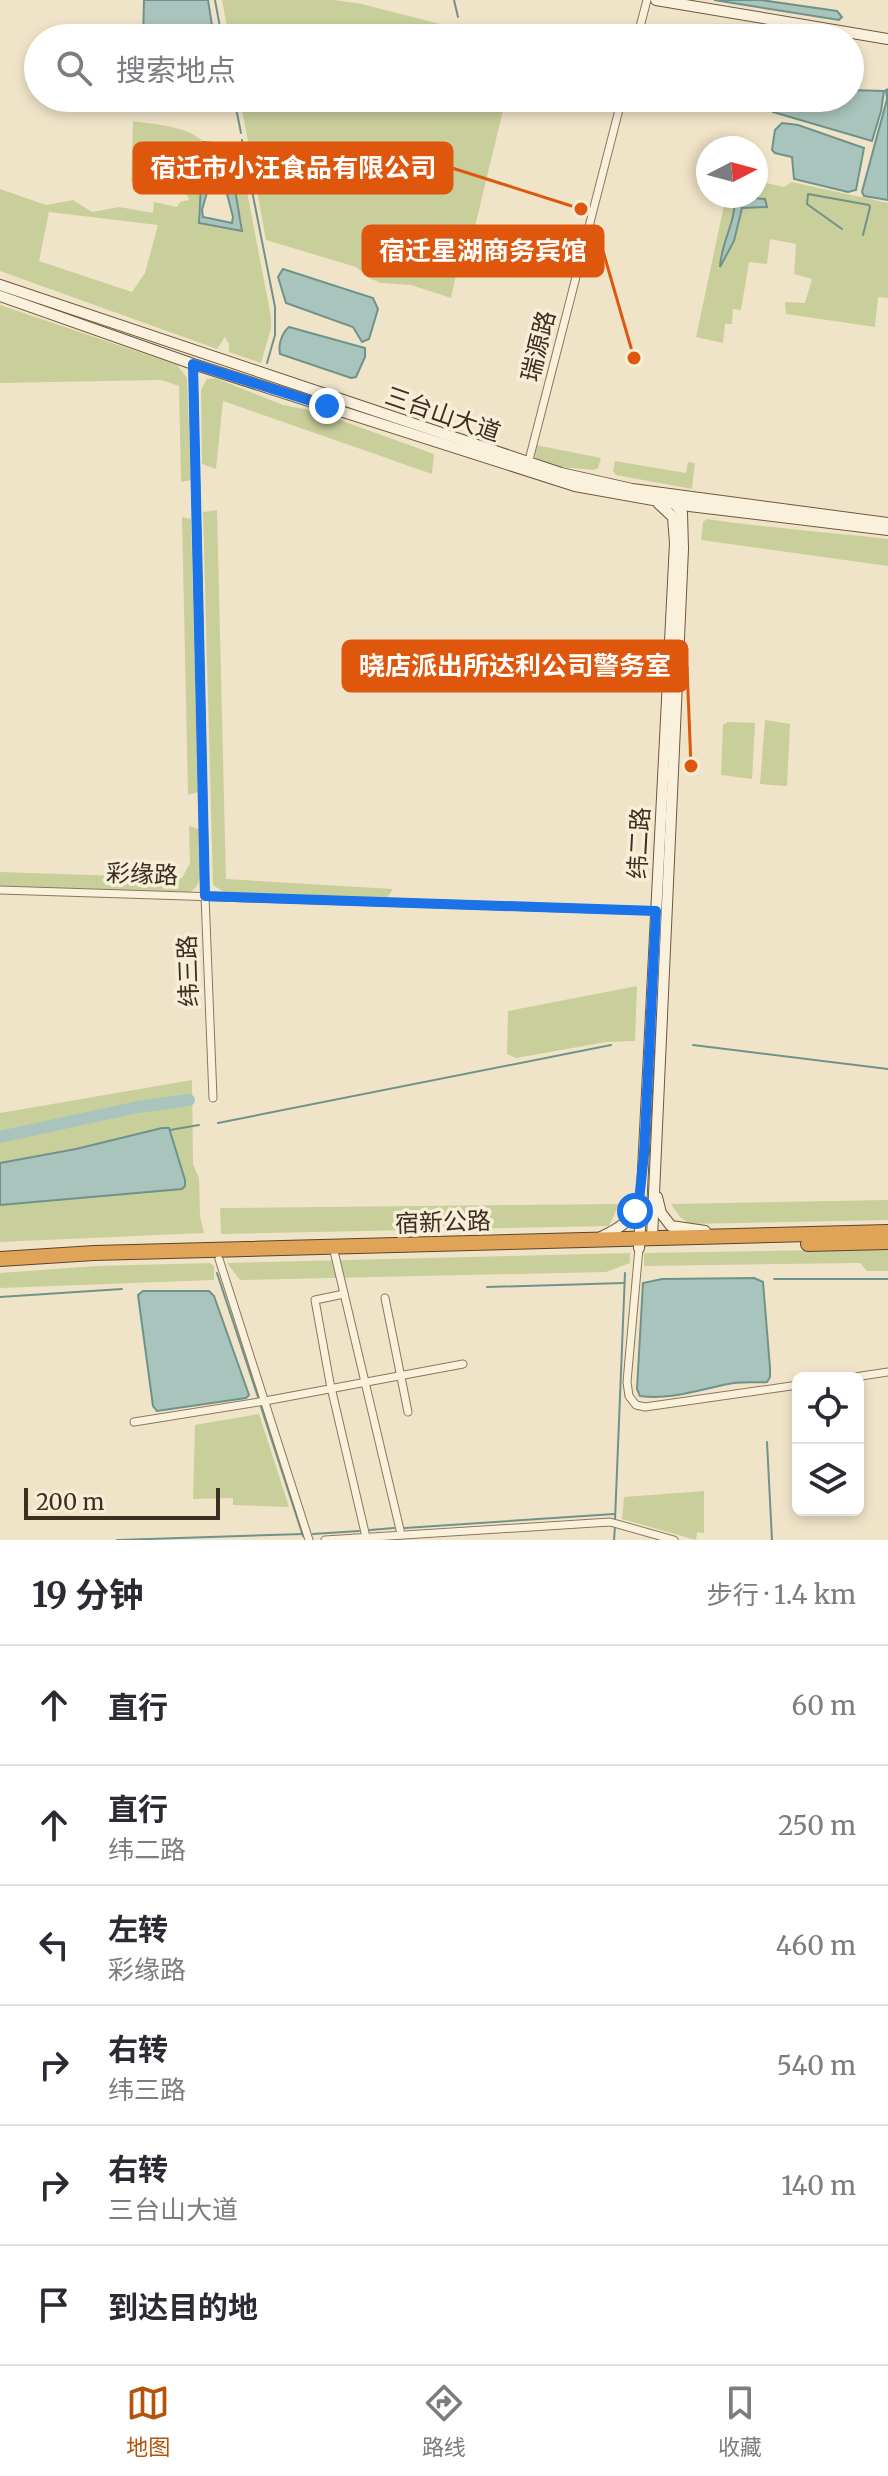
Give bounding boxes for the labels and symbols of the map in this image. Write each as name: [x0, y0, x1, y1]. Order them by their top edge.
north arrow: [696, 136, 768, 208]
callout: 宿迁市小汪食品有限公司: [134, 143, 452, 193]
text: 宿迁市小汪食品有限公司: [150, 151, 436, 184]
callout: 宿迁星湖商务宾馆: [363, 226, 603, 276]
text: 宿迁星湖商务宾馆: [379, 234, 587, 267]
street label: 瑞源路: [514, 307, 562, 385]
street label: 三台山大道: [381, 380, 505, 448]
route end: [309, 388, 345, 424]
callout: 晓店派出所达利公司警务室: [343, 641, 687, 691]
text: 晓店派出所达利公司警务室: [359, 649, 671, 682]
street label: 纬二路: [622, 806, 656, 880]
street label: 彩缘路: [105, 857, 179, 891]
street label: 纬三路: [171, 934, 205, 1008]
route start: [617, 1193, 653, 1229]
street label: 宿新公路: [394, 1205, 492, 1239]
scale bar: [24, 1484, 220, 1520]

